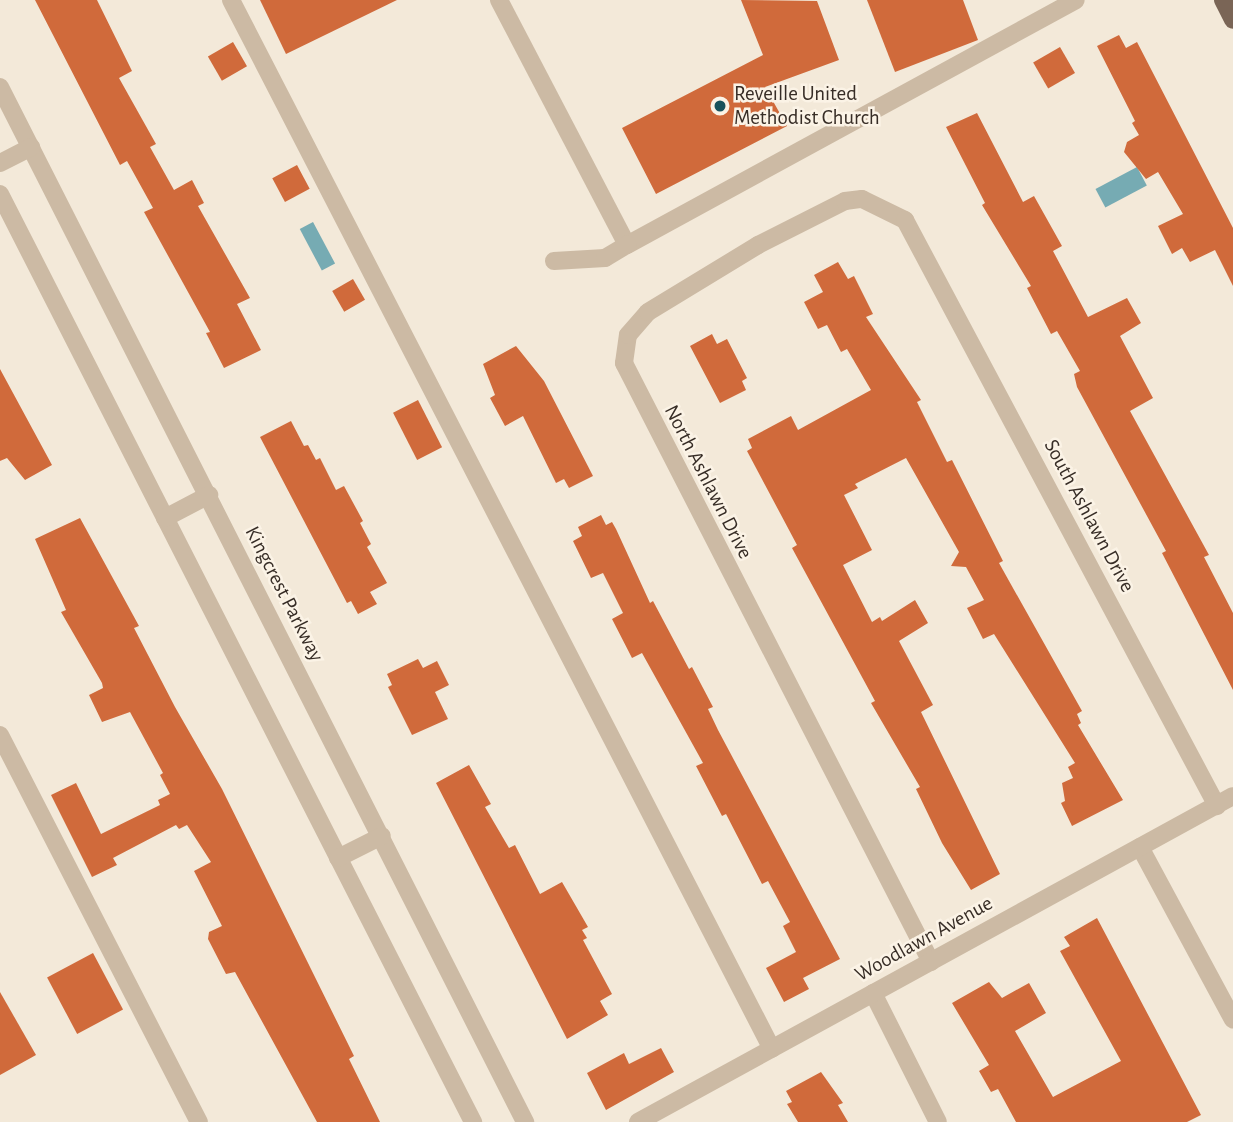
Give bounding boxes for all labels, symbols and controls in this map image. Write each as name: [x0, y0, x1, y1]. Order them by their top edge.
place label: Reveille United Methodist Church: [734, 81, 880, 131]
marker: Reveille United Methodist Church: [712, 98, 728, 114]
street label: North Ashlawn Drive: [658, 401, 758, 563]
street label: South Ashlawn Drive: [1038, 435, 1140, 597]
street label: Kingcrest Parkway: [239, 522, 329, 666]
street label: Woodlawn Avenue: [851, 891, 997, 987]

